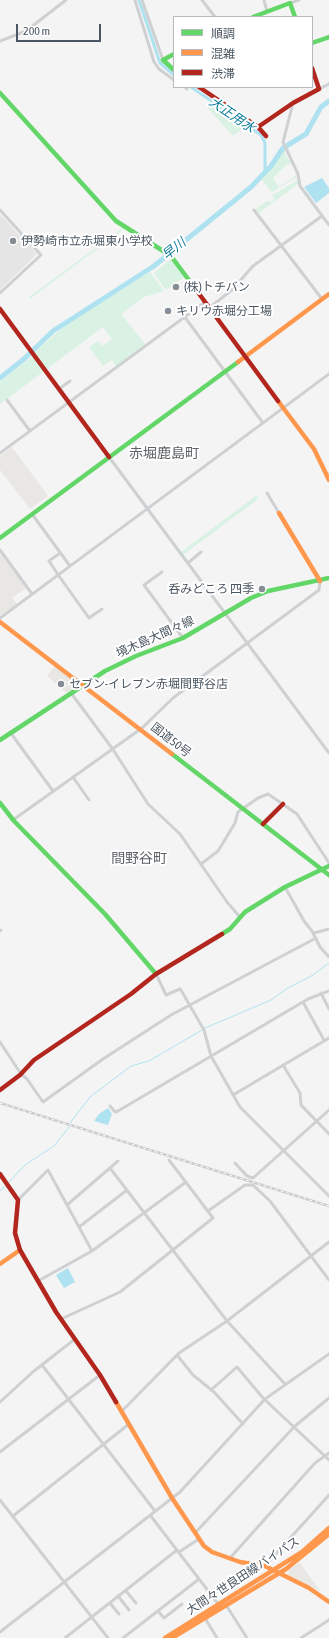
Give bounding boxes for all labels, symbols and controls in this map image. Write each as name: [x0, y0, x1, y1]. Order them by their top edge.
scale bar: [18, 16, 103, 42]
legend: [173, 16, 313, 88]
text: 200 m: [23, 24, 50, 38]
text: 順調: [211, 27, 235, 41]
text: 混雑: [211, 47, 235, 61]
text: 渋滞: [211, 67, 235, 81]
water label: 大正用水: [206, 94, 258, 136]
place label: 伊勢崎市立赤堀東小学校: [21, 234, 153, 248]
water label: 早川: [159, 235, 189, 263]
marker: 伊勢崎市立赤堀東小学校: [8, 236, 18, 246]
place label: (株)トチバン: [184, 280, 250, 294]
marker: (株)トチバン: [171, 282, 181, 292]
place label: キリウ赤堀分工場: [176, 304, 272, 318]
marker: キリウ赤堀分工場: [163, 306, 173, 316]
district label: 赤堀鹿島町: [129, 446, 199, 462]
place label: 呑みどころ 四季: [168, 582, 254, 596]
marker: 呑みどころ 四季: [257, 584, 267, 594]
street label: 境木島大間々線: [114, 613, 196, 661]
place label: セブン-イレブン赤堀間野谷店: [69, 677, 228, 691]
marker: セブン-イレブン赤堀間野谷店: [56, 679, 66, 689]
street label: 国道50号: [148, 720, 194, 760]
district label: 間野谷町: [111, 851, 167, 867]
street label: 大間々世良田線バイパス: [184, 1534, 302, 1618]

